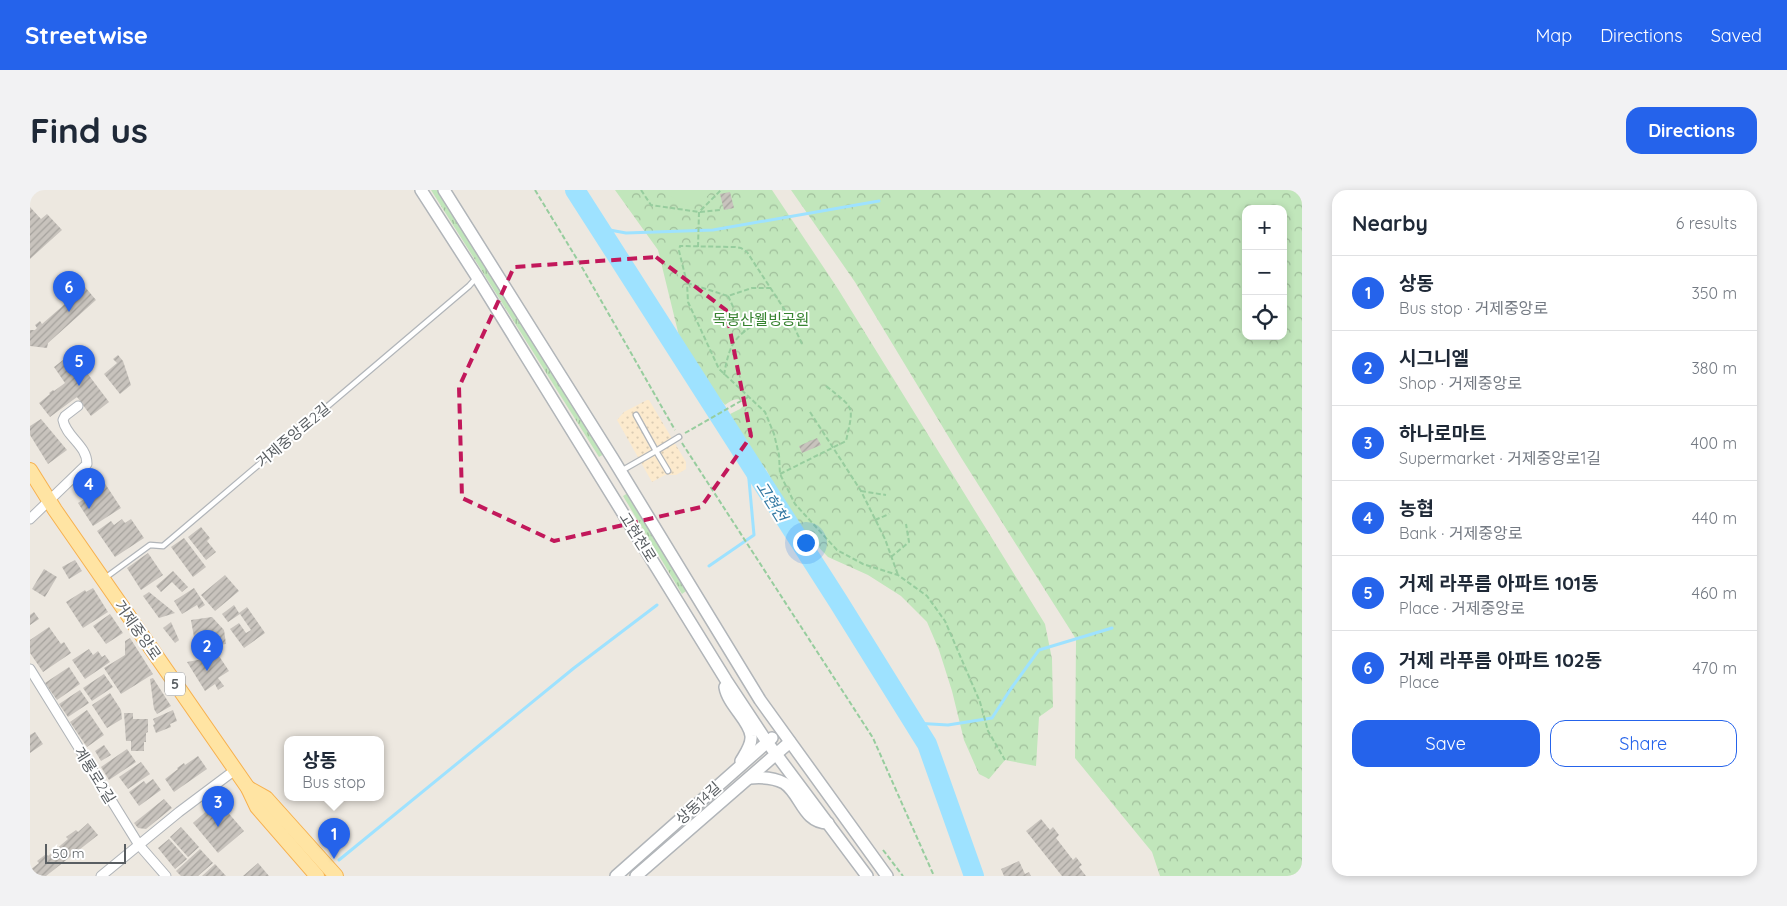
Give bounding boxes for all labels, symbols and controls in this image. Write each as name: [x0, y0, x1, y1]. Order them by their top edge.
text: Streetwise: [25, 20, 148, 50]
text: Map: [1535, 24, 1572, 47]
text: Directions: [1600, 24, 1683, 47]
text: Saved: [1711, 24, 1762, 47]
button: Directions: [1626, 107, 1757, 154]
text: Find us: [30, 108, 148, 152]
map controls: [1242, 205, 1287, 340]
button: +: [1242, 205, 1287, 250]
text: Nearby: [1352, 210, 1428, 236]
text: 6 results: [1676, 213, 1737, 233]
button: −: [1242, 250, 1287, 295]
pin: 6: [53, 271, 85, 312]
text: 상동: [1399, 271, 1434, 295]
text: 1: [1365, 283, 1371, 303]
text: 350 m: [1691, 283, 1737, 303]
button: locate: [1242, 295, 1287, 340]
text: Bus stop · 거제중앙로: [1399, 298, 1548, 318]
park label: 독봉산웰빙공원: [713, 310, 809, 329]
pin: 5: [63, 345, 95, 386]
text: 시그니엘: [1399, 346, 1469, 370]
text: 2: [1363, 358, 1373, 378]
text: 380 m: [1691, 358, 1737, 378]
text: Shop · 거제중앙로: [1399, 373, 1522, 393]
street label: 거제중앙로2길: [252, 398, 334, 472]
text: 하나로마트: [1399, 421, 1486, 445]
text: 3: [1364, 433, 1372, 453]
text: 400 m: [1691, 433, 1737, 453]
text: Supermarket · 거제중앙로1길: [1399, 448, 1601, 468]
pin: 4: [73, 468, 105, 509]
water label: 고현천: [752, 477, 793, 527]
text: 농협: [1399, 496, 1434, 520]
text: 4: [1363, 508, 1373, 528]
text: 440 m: [1692, 508, 1737, 528]
street label: 고현천로: [615, 509, 661, 565]
text: Bank · 거제중앙로: [1399, 523, 1522, 543]
your location: [793, 530, 819, 556]
text: 거제 라푸름 아파트 101동: [1399, 571, 1599, 595]
text: 5: [1363, 583, 1373, 603]
text: 460 m: [1691, 583, 1737, 603]
street label: 거제중앙로: [110, 596, 166, 664]
text: Place · 거제중앙로: [1399, 598, 1525, 618]
pin: 2: [191, 630, 223, 671]
text: 거제 라푸름 아파트 102동: [1399, 648, 1602, 672]
text: 6: [1364, 658, 1372, 678]
text: 470 m: [1692, 658, 1737, 678]
road number: 5: [165, 672, 185, 696]
text: Place: [1399, 672, 1439, 692]
button: Save: [1352, 720, 1540, 767]
button: Share: [1550, 720, 1737, 767]
popup: [284, 736, 384, 801]
street label: 계룡로2길: [70, 743, 120, 807]
text: 상동: [302, 748, 337, 772]
text: Bus stop: [302, 772, 366, 792]
street label: 상동14길: [671, 778, 725, 828]
pin: 3: [202, 786, 234, 827]
pin: 1: [318, 818, 350, 859]
scale bar: [45, 841, 126, 864]
text: 50 m: [52, 844, 85, 862]

